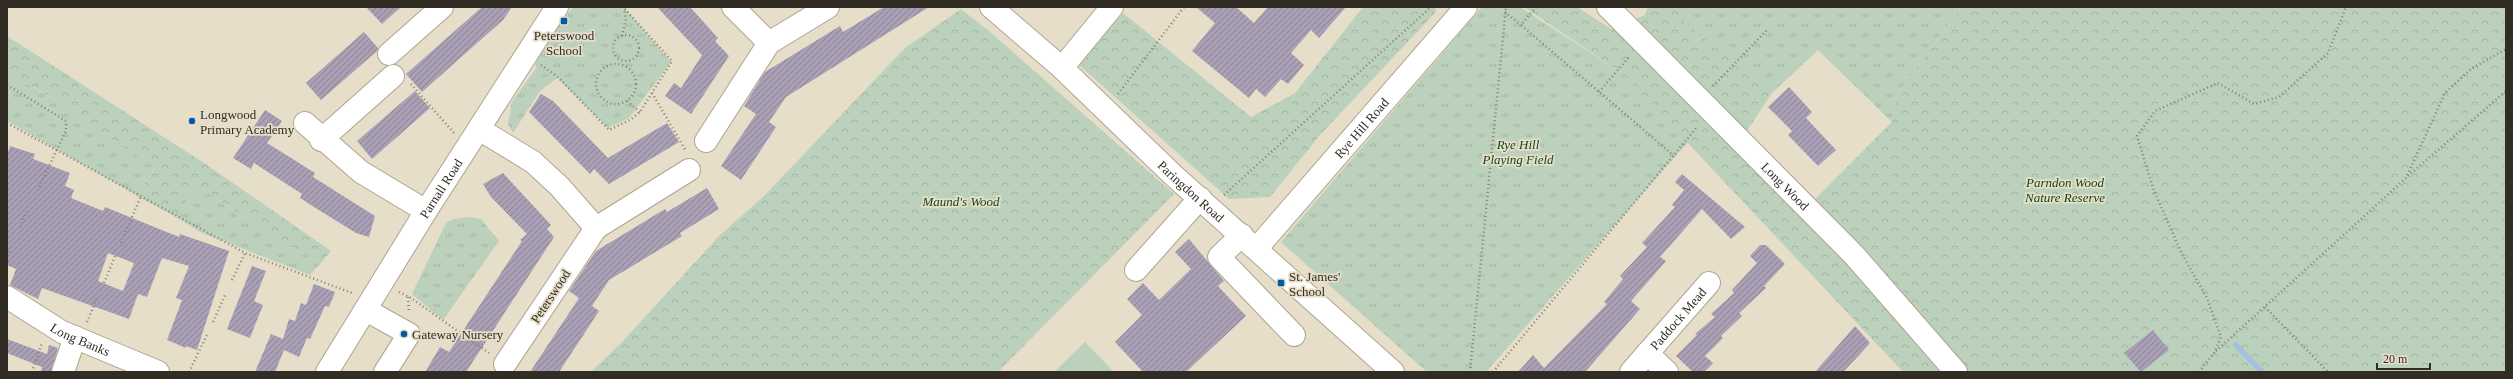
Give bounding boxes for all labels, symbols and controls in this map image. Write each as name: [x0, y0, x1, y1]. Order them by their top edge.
marker: Peterswood School: [559, 16, 569, 26]
place label: Peterswood School: [534, 28, 595, 58]
street label: Rye Hill Road: [1331, 95, 1392, 161]
place label: Longwood Primary Academy: [200, 107, 295, 137]
marker: Longwood Primary Academy: [187, 116, 197, 126]
park label: Rye Hill Playing Field: [1481, 137, 1554, 167]
street label: Parnall Road: [416, 156, 466, 221]
street label: Paringdon Road: [1155, 158, 1227, 226]
street label: Long Wood: [1758, 159, 1812, 214]
park label: Parndon Wood Nature Reserve: [2024, 175, 2105, 205]
park label: Maund's Wood: [921, 194, 1000, 209]
street label: Peterswood: [528, 266, 573, 326]
place label: St. James' School: [1289, 269, 1340, 299]
marker: St. James' School: [1276, 278, 1286, 288]
street label: Paddock Mead: [1647, 284, 1710, 353]
street label: Long Banks: [48, 320, 112, 359]
place label: Gateway Nursery: [412, 327, 504, 342]
marker: Gateway Nursery: [399, 329, 409, 339]
scale bar: [2377, 345, 2430, 371]
text: 20 m: [2383, 352, 2408, 366]

